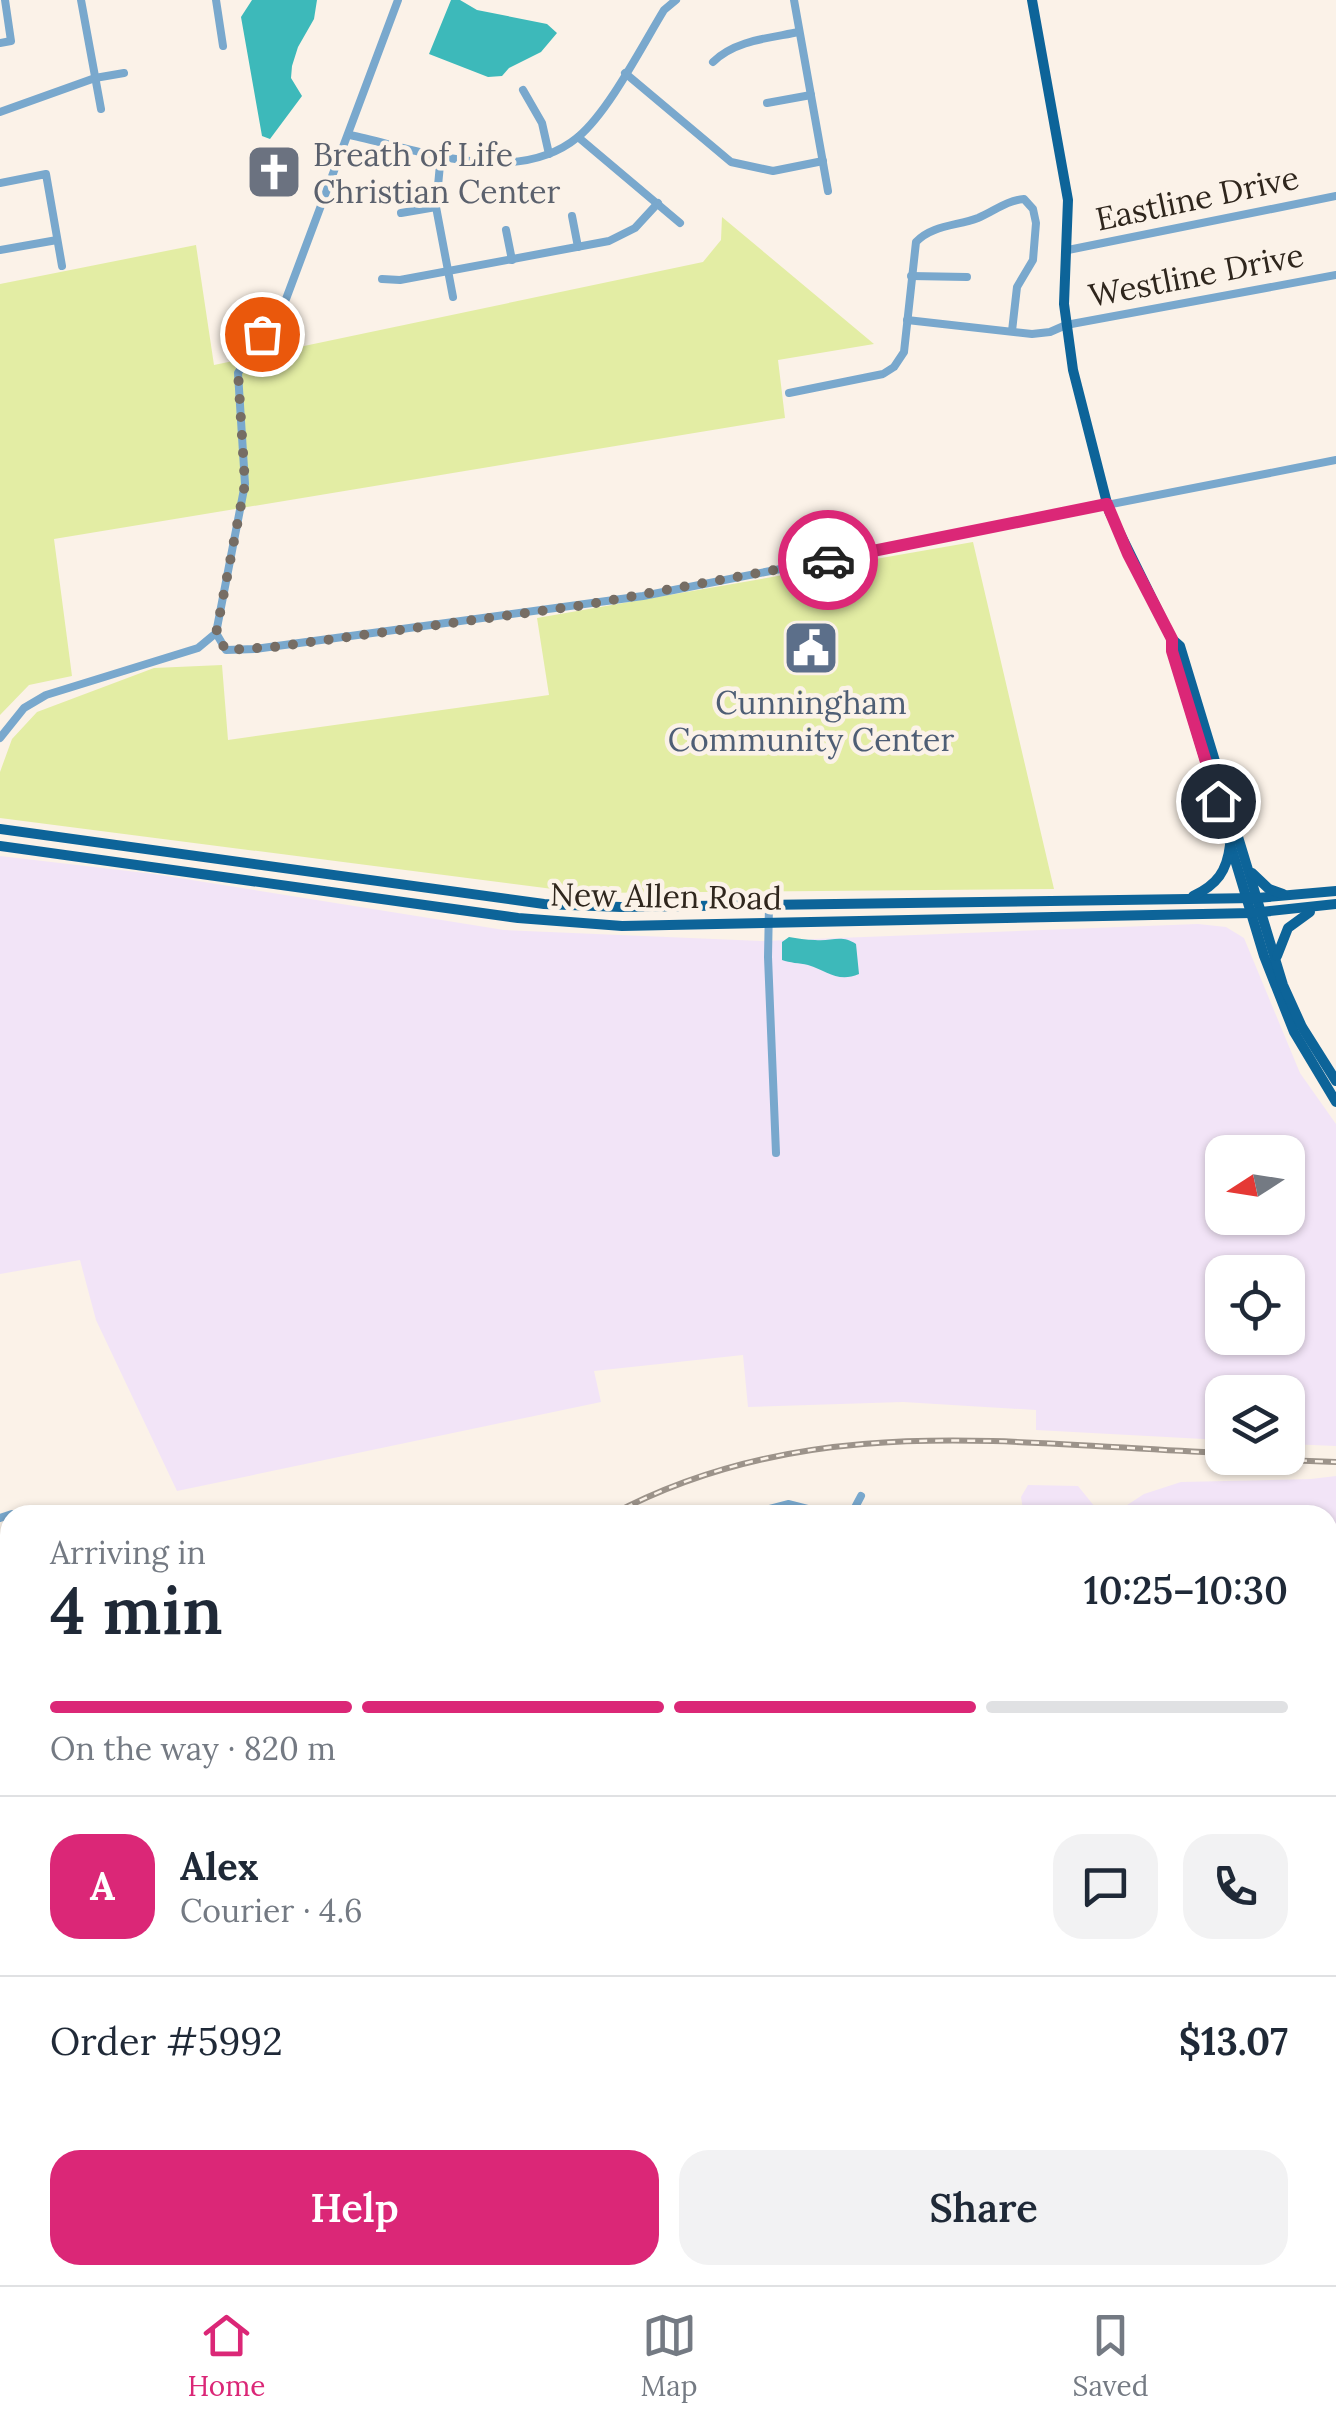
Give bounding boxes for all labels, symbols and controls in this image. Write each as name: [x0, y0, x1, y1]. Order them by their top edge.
place label: Breath of Life Christian Center: [313, 134, 561, 212]
church icon: Breath of Life Christian Center: [244, 142, 304, 202]
street label: Eastline Drive: [1092, 156, 1302, 240]
street label: Westline Drive: [1085, 234, 1307, 316]
pin: [220, 292, 305, 377]
icon: bag: [235, 307, 290, 362]
courier: [778, 510, 878, 610]
icon: car: [801, 533, 856, 588]
public building icon: Cunningham Community Center: [781, 618, 841, 678]
place label: Cunningham Community Center: [668, 682, 954, 760]
pin: [1176, 759, 1261, 844]
icon: home: [1191, 774, 1246, 829]
street label: New Allen Road: [550, 873, 782, 919]
north arrow: [1205, 1135, 1305, 1235]
map controls: [1205, 1135, 1305, 1475]
button: locate: [1205, 1255, 1305, 1355]
button: layers: [1205, 1375, 1305, 1475]
text: Arriving in: [50, 1532, 206, 1573]
text: 10:25–10:30: [1084, 1566, 1288, 1614]
text: 4 min: [50, 1569, 223, 1652]
text: On the way · 820 m: [50, 1728, 336, 1769]
button: chat: [1053, 1834, 1158, 1939]
button: phone: [1183, 1834, 1288, 1939]
text: Alex: [180, 1842, 259, 1890]
text: A: [90, 1862, 115, 1910]
text: Courier · 4.6: [180, 1890, 362, 1931]
text: Order #5992: [50, 2017, 283, 2065]
text: $13.07: [1179, 2017, 1288, 2065]
button: Help: [50, 2150, 659, 2265]
button: Share: [679, 2150, 1288, 2265]
tab: Home: [188, 2308, 265, 2404]
tab: Map: [641, 2308, 697, 2404]
tab: Saved: [1073, 2308, 1148, 2404]

